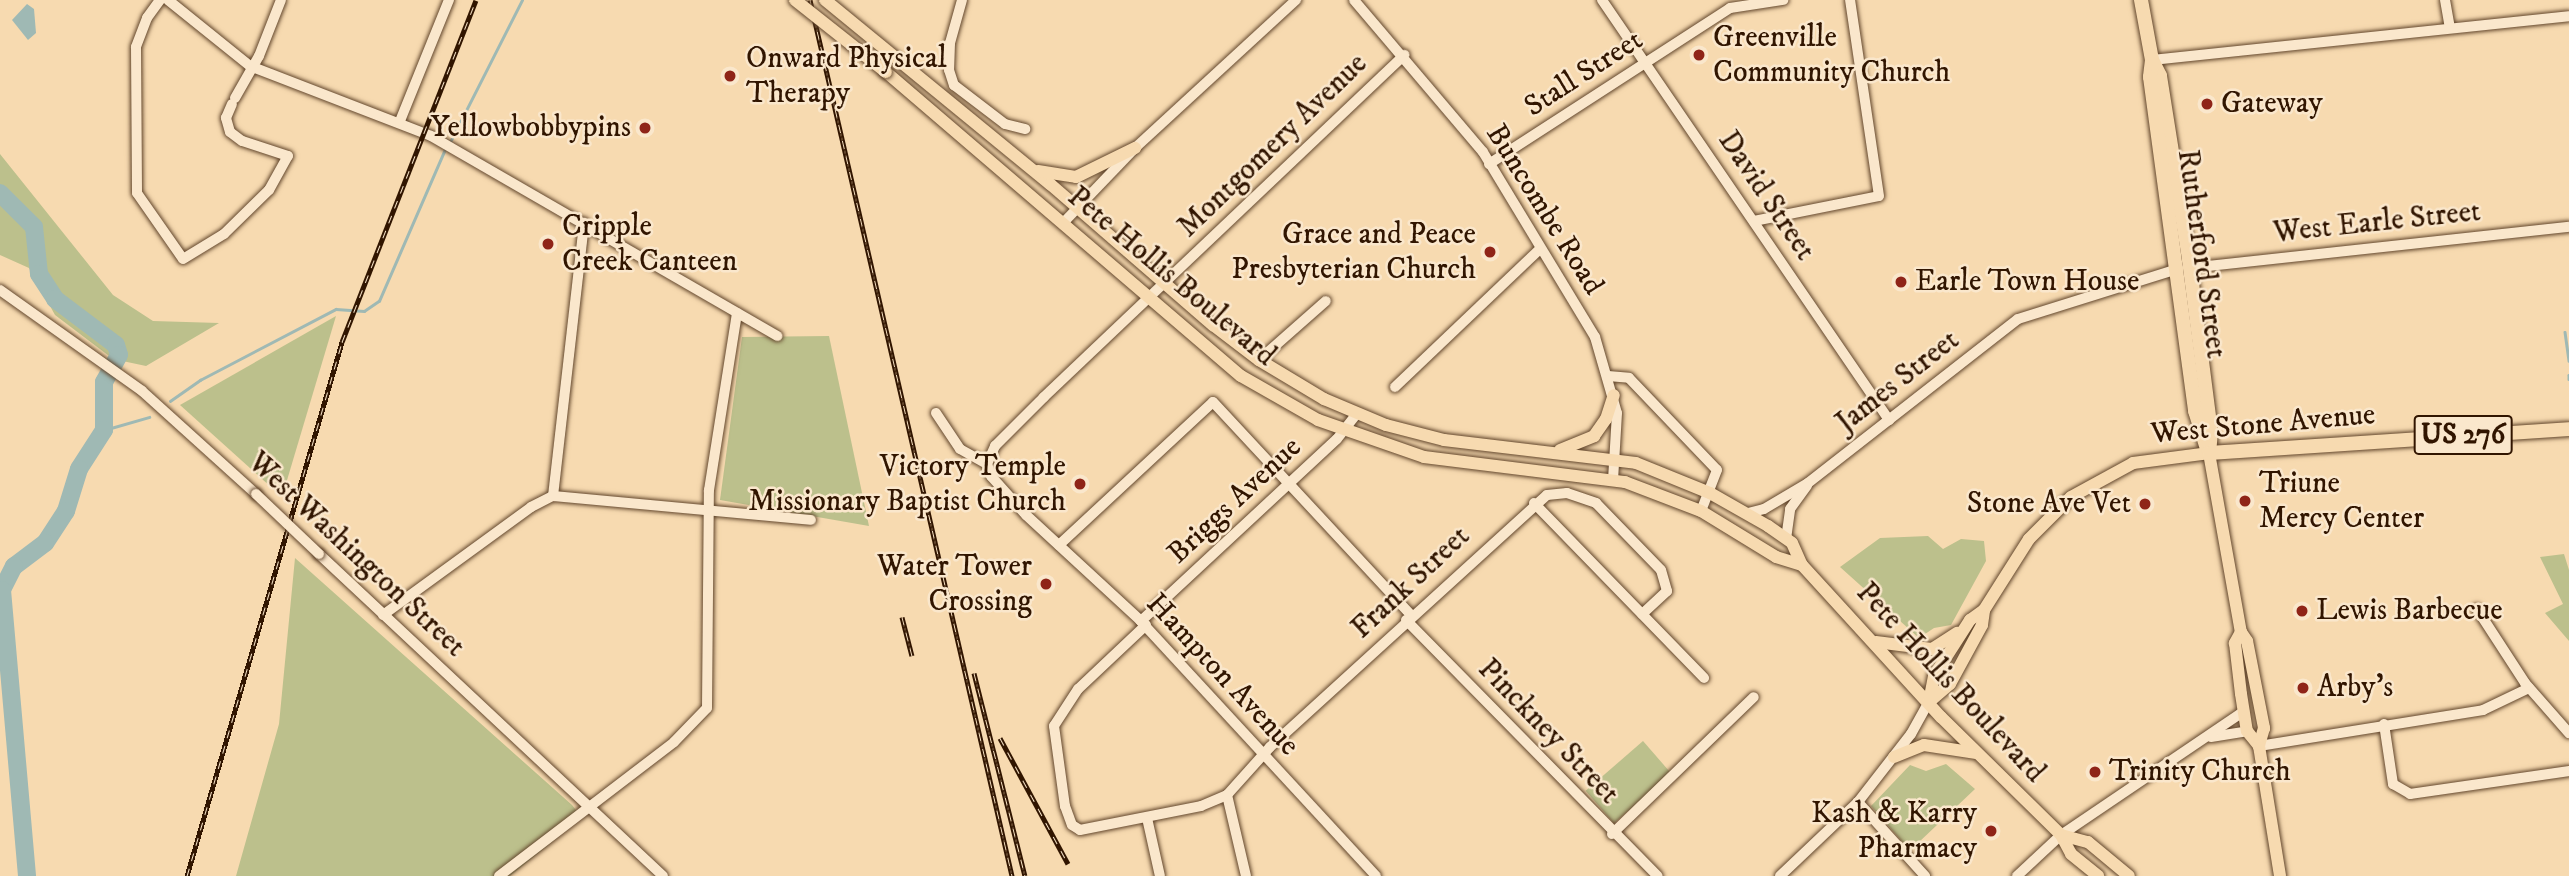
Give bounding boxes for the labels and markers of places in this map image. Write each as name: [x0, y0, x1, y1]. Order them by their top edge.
place label: Greenville Community Church: [1713, 20, 1950, 90]
place label: Onward Physical Therapy: [746, 41, 947, 111]
marker: Greenville Community Church: [1691, 47, 1707, 63]
marker: Onward Physical Therapy: [720, 66, 740, 86]
place label: Gateway: [2221, 86, 2323, 122]
marker: Gateway: [2199, 96, 2215, 112]
place label: Yellowbobbypins: [430, 110, 631, 146]
marker: Yellowbobbypins: [637, 120, 653, 136]
place label: Cripple Creek Canteen: [562, 209, 737, 280]
place label: Grace and Peace Presbyterian Church: [1231, 217, 1476, 288]
marker: Cripple Creek Canteen: [540, 236, 556, 252]
marker: Grace and Peace Presbyterian Church: [1482, 244, 1498, 260]
place label: Earle Town House: [1915, 264, 2139, 300]
marker: Earle Town House: [1893, 274, 1909, 290]
place label: Victory Temple Missionary Baptist Church: [748, 449, 1066, 520]
place label: Triune Mercy Center: [2259, 466, 2424, 536]
marker: Victory Temple Missionary Baptist Church: [1072, 476, 1088, 492]
place label: Stone Ave Vet: [1967, 486, 2131, 522]
marker: Triune Mercy Center: [2237, 493, 2253, 509]
marker: Stone Ave Vet: [2137, 496, 2153, 512]
place label: Water Tower Crossing: [877, 549, 1032, 620]
marker: Water Tower Crossing: [1038, 576, 1054, 592]
place label: Lewis Barbecue: [2316, 593, 2503, 629]
marker: Lewis Barbecue: [2294, 603, 2310, 619]
place label: Arby's: [2317, 670, 2393, 706]
marker: Arby's: [2295, 680, 2311, 696]
place label: Trinity Church: [2109, 754, 2291, 790]
marker: Trinity Church: [2087, 764, 2103, 780]
place label: Kash & Karry Pharmacy: [1811, 796, 1977, 866]
marker: Kash & Karry Pharmacy: [1983, 823, 1999, 839]

